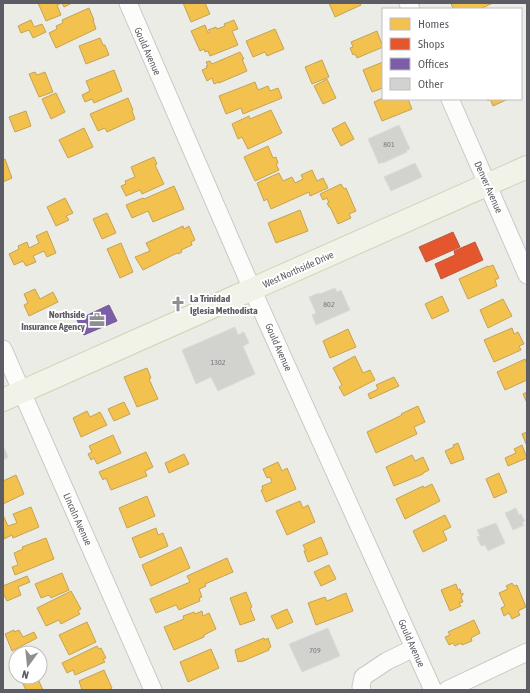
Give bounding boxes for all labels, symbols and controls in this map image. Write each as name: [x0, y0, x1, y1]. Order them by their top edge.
legend: [382, 8, 522, 100]
text: Homes: [418, 17, 449, 31]
street label: Gould Avenue: [132, 26, 163, 77]
text: Shops: [418, 37, 444, 51]
text: Offices: [418, 57, 448, 71]
text: Other: [418, 77, 444, 91]
house number: 801: [383, 140, 395, 149]
street label: Denver Avenue: [472, 160, 505, 215]
street label: West Northside Drive: [261, 249, 336, 290]
place label: La Trinidad Iglesia Methodista: [190, 293, 258, 316]
church icon: La Trinidad Iglesia Methodista: [169, 295, 187, 313]
house number: 802: [323, 300, 335, 309]
place label: Northside Insurance Agency: [21, 309, 86, 332]
office icon: Northside Insurance Agency: [88, 311, 106, 329]
street label: Gould Avenue: [263, 322, 294, 373]
house number: 1302: [210, 358, 226, 367]
street label: Lincoln Avenue: [61, 491, 94, 547]
street label: Gould Avenue: [396, 618, 427, 669]
north arrow: [8, 645, 48, 685]
house number: 709: [309, 646, 321, 655]
text: N: [21, 668, 30, 681]

